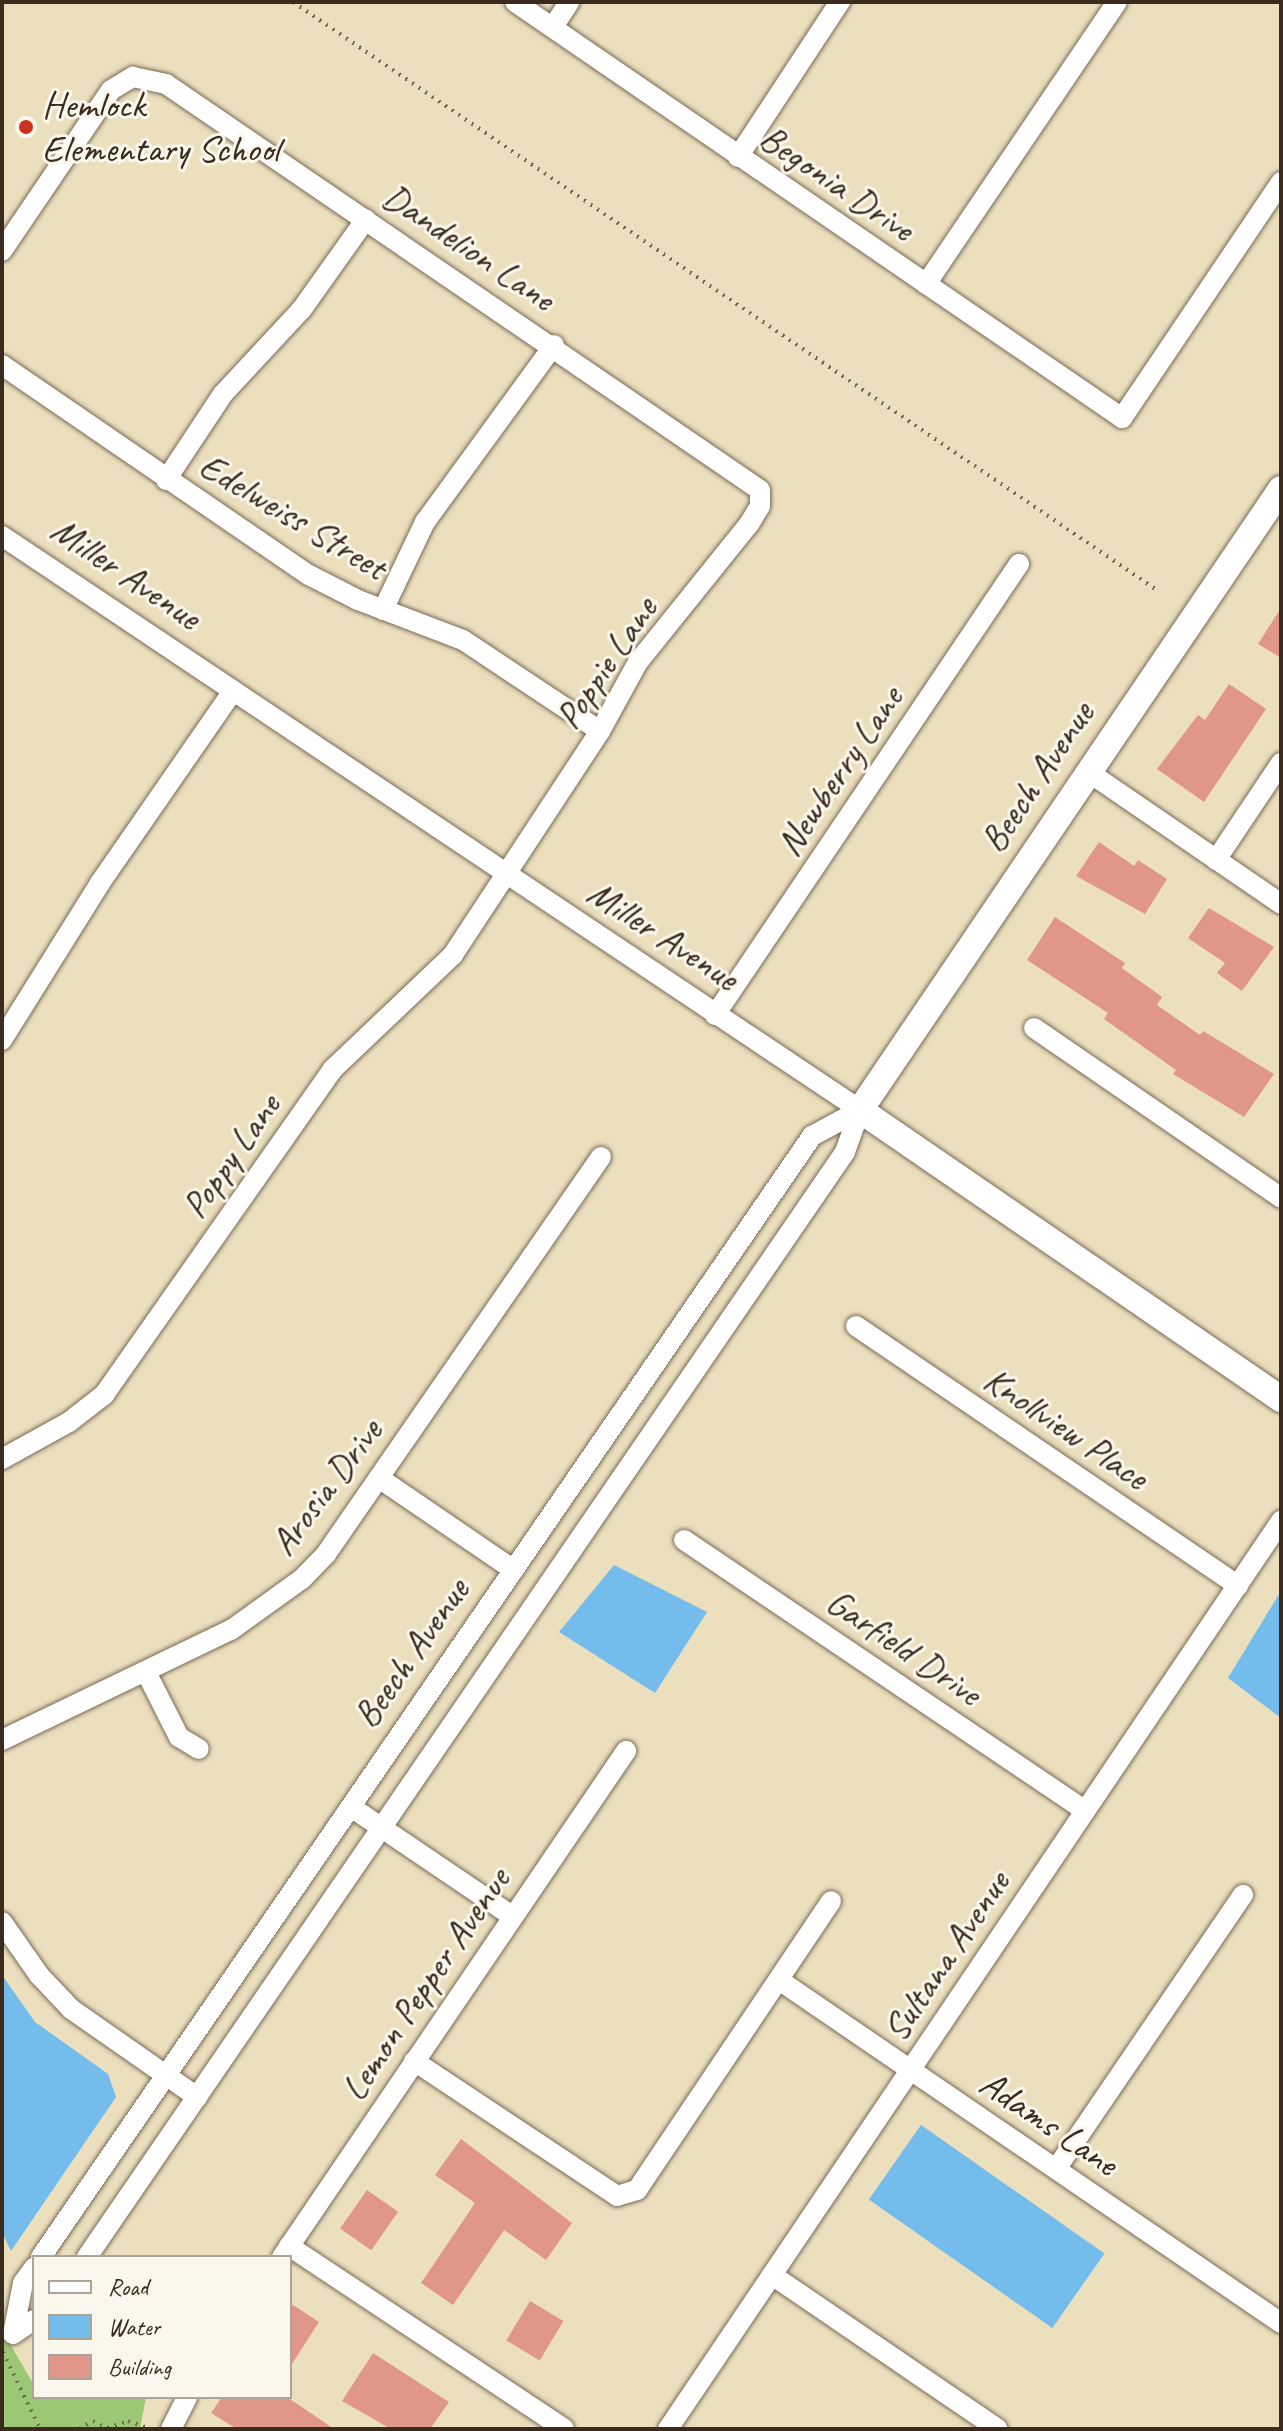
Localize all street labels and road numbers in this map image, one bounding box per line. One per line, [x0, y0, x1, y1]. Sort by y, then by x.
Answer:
street label: Begonia Drive [751, 115, 923, 251]
street label: Dandelion Lane [374, 173, 564, 321]
street label: Edelweiss Street [191, 442, 395, 590]
street label: Miller Avenue [43, 506, 209, 640]
street label: Poppie Lane [545, 588, 667, 738]
street label: Newberry Lane [765, 677, 913, 865]
street label: Beech Avenue [970, 693, 1104, 861]
street label: Miller Avenue [579, 870, 747, 1000]
street label: Poppy Lane [171, 1084, 291, 1228]
street label: Knollview Place [975, 1356, 1157, 1500]
street label: Arosia Drive [260, 1410, 392, 1564]
street label: Beech Avenue [343, 1570, 479, 1736]
street label: Garfield Drive [818, 1579, 990, 1715]
street label: Lemon Pepper Avenue [331, 1859, 519, 2109]
street label: Sultana Avenue [872, 1862, 1020, 2050]
street label: Adams Lane [971, 2060, 1127, 2186]

